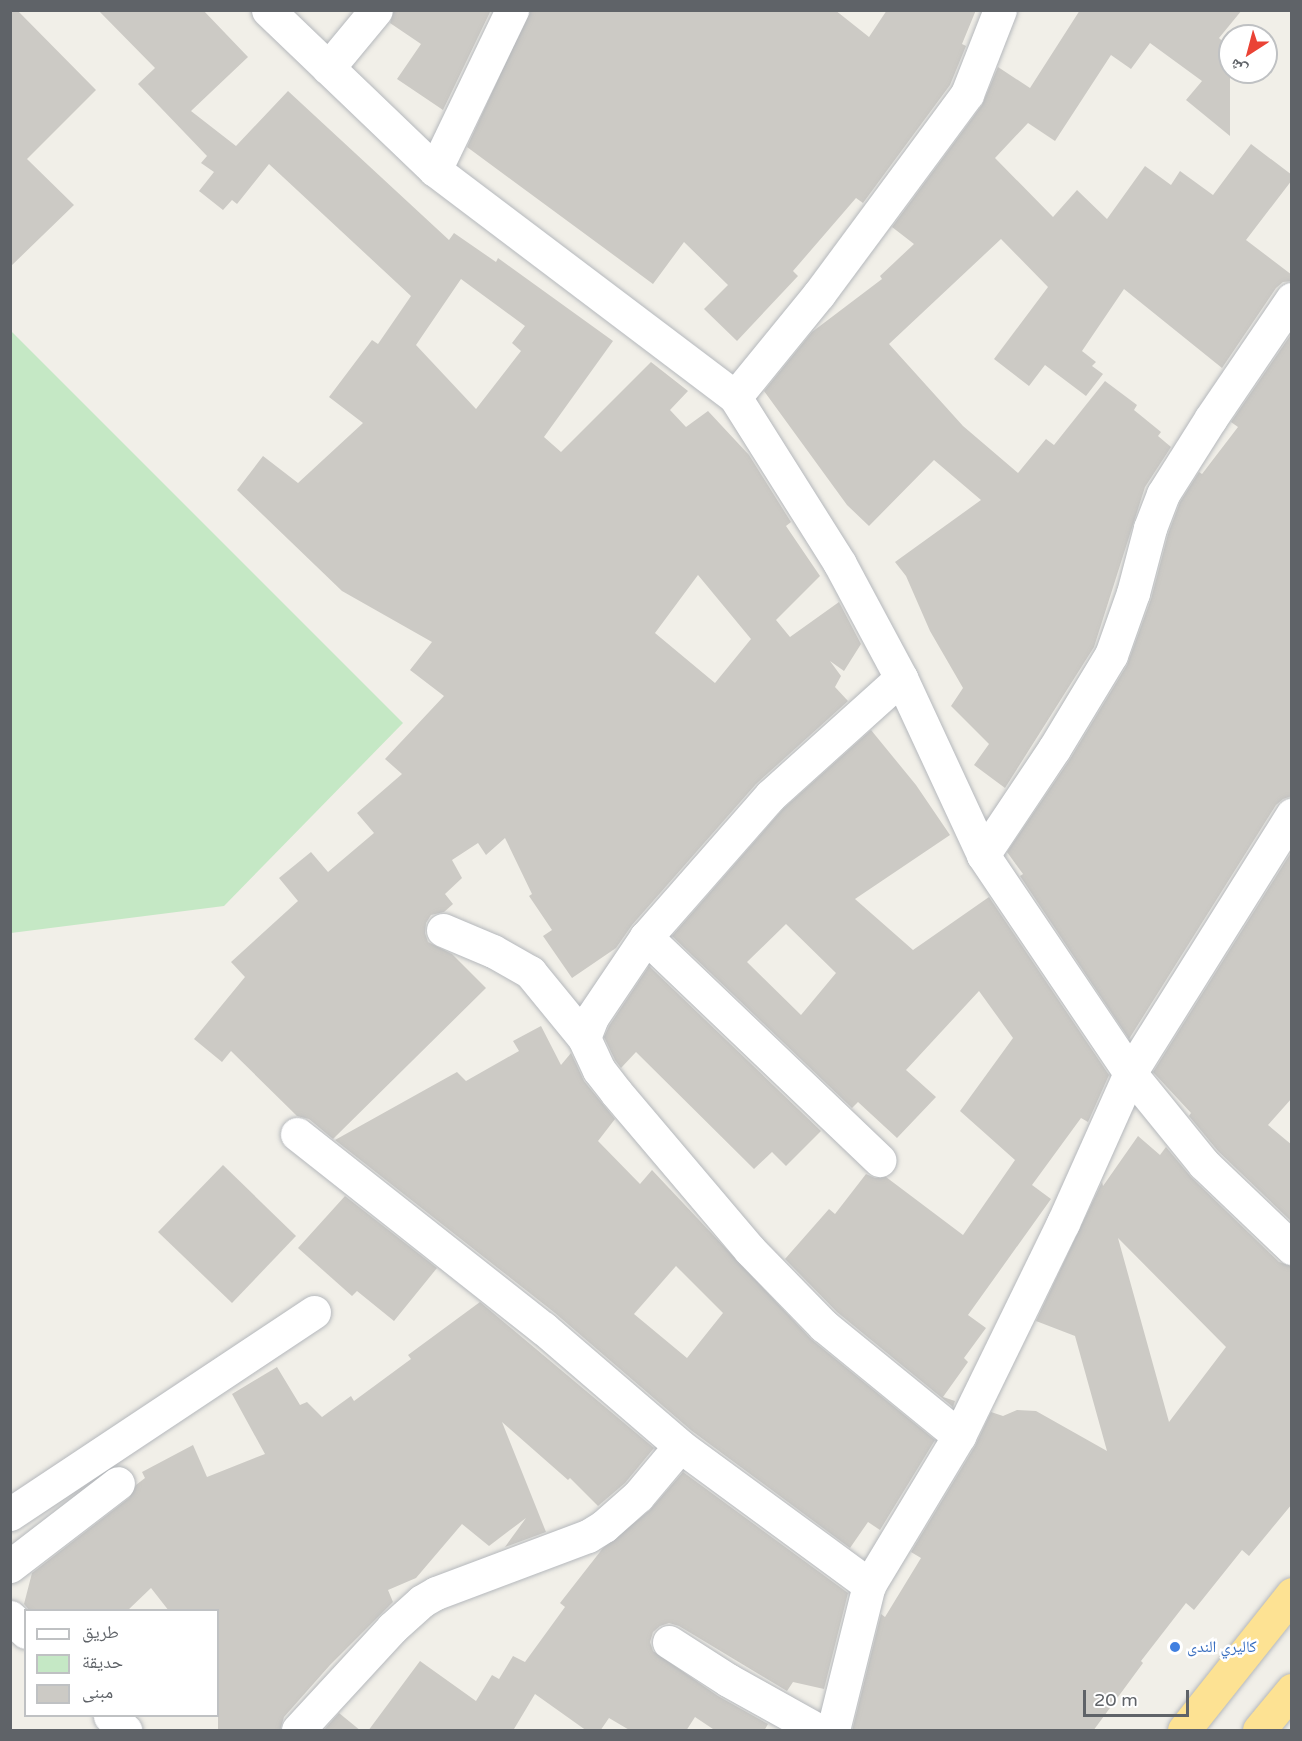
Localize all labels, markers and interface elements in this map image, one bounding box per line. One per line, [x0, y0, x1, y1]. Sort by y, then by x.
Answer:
north arrow [1218, 24, 1278, 84]
text: ش [1226, 54, 1251, 80]
legend [24, 1609, 219, 1717]
text: طريق [82, 1621, 119, 1643]
place label: كاليري الندى [1187, 1637, 1257, 1657]
marker: كاليري الندى [1168, 1640, 1182, 1654]
text: حديقة [82, 1651, 123, 1673]
scale bar [1086, 1678, 1192, 1716]
text: مبنى [82, 1681, 113, 1703]
text: 20 m [1094, 1689, 1138, 1711]

